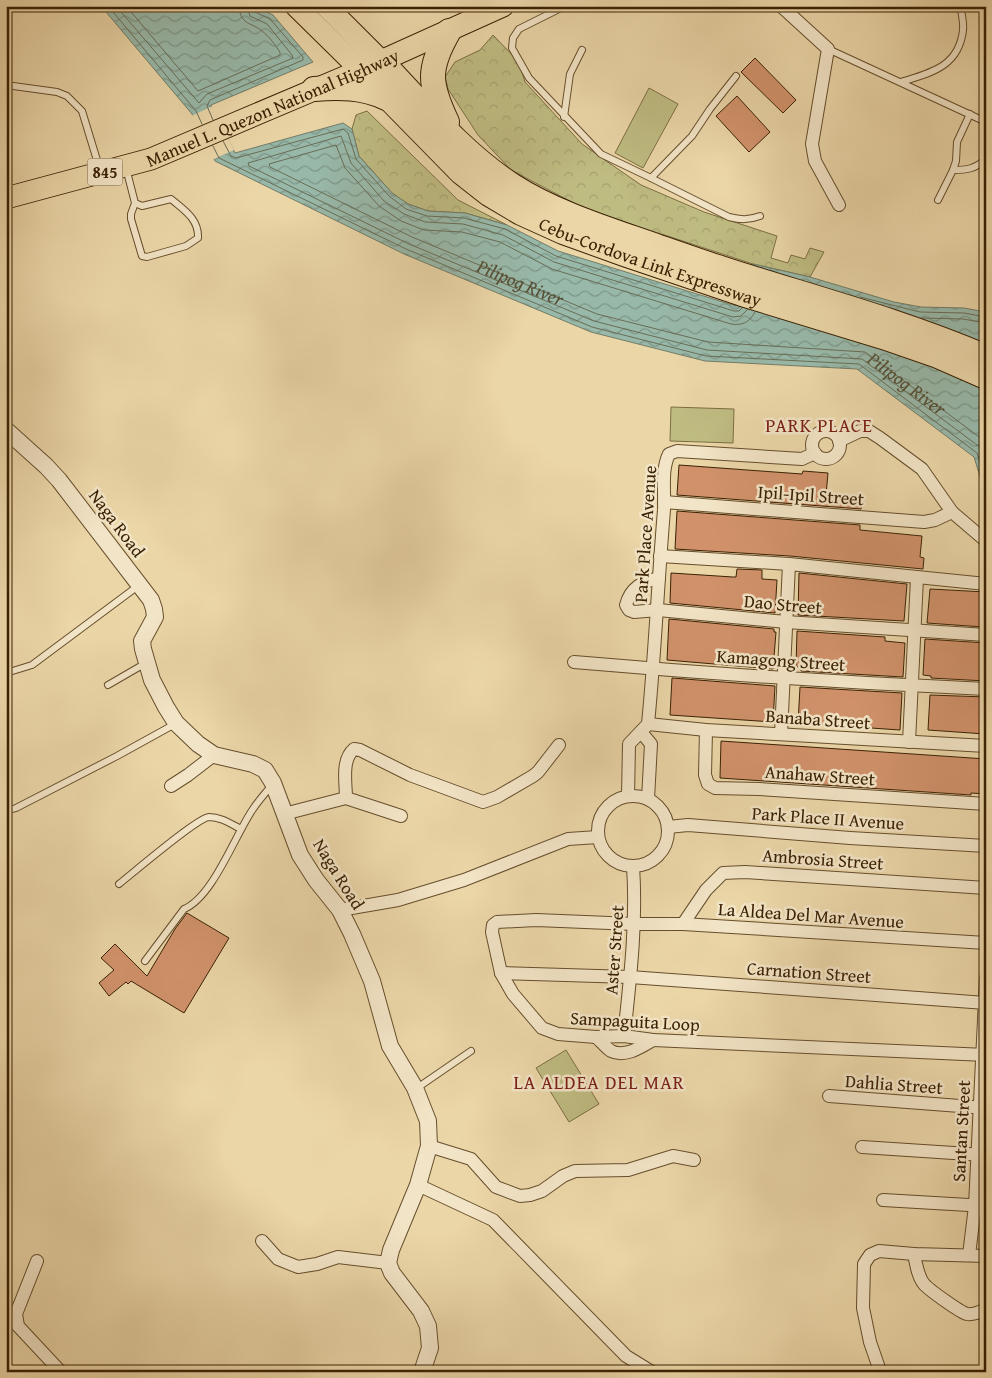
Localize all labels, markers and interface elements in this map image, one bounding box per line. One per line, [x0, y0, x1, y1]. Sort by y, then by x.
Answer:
street label: Manuel L. Quezon National Highway [142, 41, 403, 173]
road number: 845 [88, 158, 122, 186]
street label: Cebu-Cordova Link Expressway [535, 209, 765, 313]
water label: Pilipog River [472, 251, 569, 313]
water label: Pilipog River [861, 344, 953, 422]
district label: PARK PLACE [765, 411, 873, 439]
street label: Park Place Avenue [627, 464, 663, 604]
street label: Ipil-Ipil Street [757, 478, 866, 512]
street label: Naga Road [82, 483, 152, 563]
street label: Dao Street [743, 587, 824, 621]
street label: Kamagong Street [716, 642, 847, 678]
street label: Banaba Street [765, 702, 872, 736]
street label: Anahaw Street [764, 758, 877, 792]
street label: Park Place II Avenue [751, 799, 905, 837]
street label: Naga Road [307, 833, 372, 915]
street label: Ambrosia Street [761, 841, 885, 877]
street label: La Aldea Del Mar Avenue [717, 895, 905, 935]
street label: Aster Street [597, 904, 631, 996]
street label: Carnation Street [746, 954, 873, 990]
street label: Sampaguita Loop [570, 1004, 701, 1038]
street label: Dahlia Street [844, 1067, 944, 1101]
district label: LA ALDEA DEL MAR [513, 1068, 685, 1096]
street label: Santan Street [945, 1079, 977, 1183]

